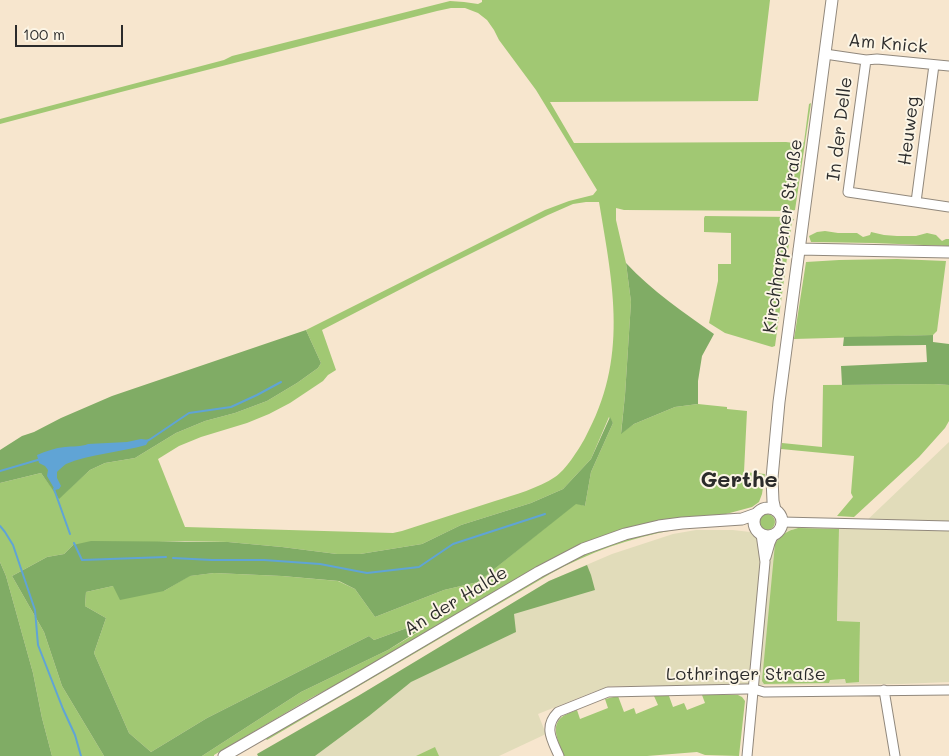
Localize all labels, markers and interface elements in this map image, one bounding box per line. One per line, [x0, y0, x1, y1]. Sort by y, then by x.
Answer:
scale bar [18, 15, 125, 47]
text: 100 m [23, 24, 65, 44]
street label: Am Knick [848, 30, 928, 58]
street label: In der Delle [823, 76, 857, 182]
street label: Heuweg [894, 95, 924, 167]
street label: Kirchharpener Straße [759, 138, 807, 334]
district label: Gerthe [700, 467, 778, 493]
street label: An der Halde [400, 562, 512, 640]
street label: Lothringer Straße [666, 663, 826, 685]

